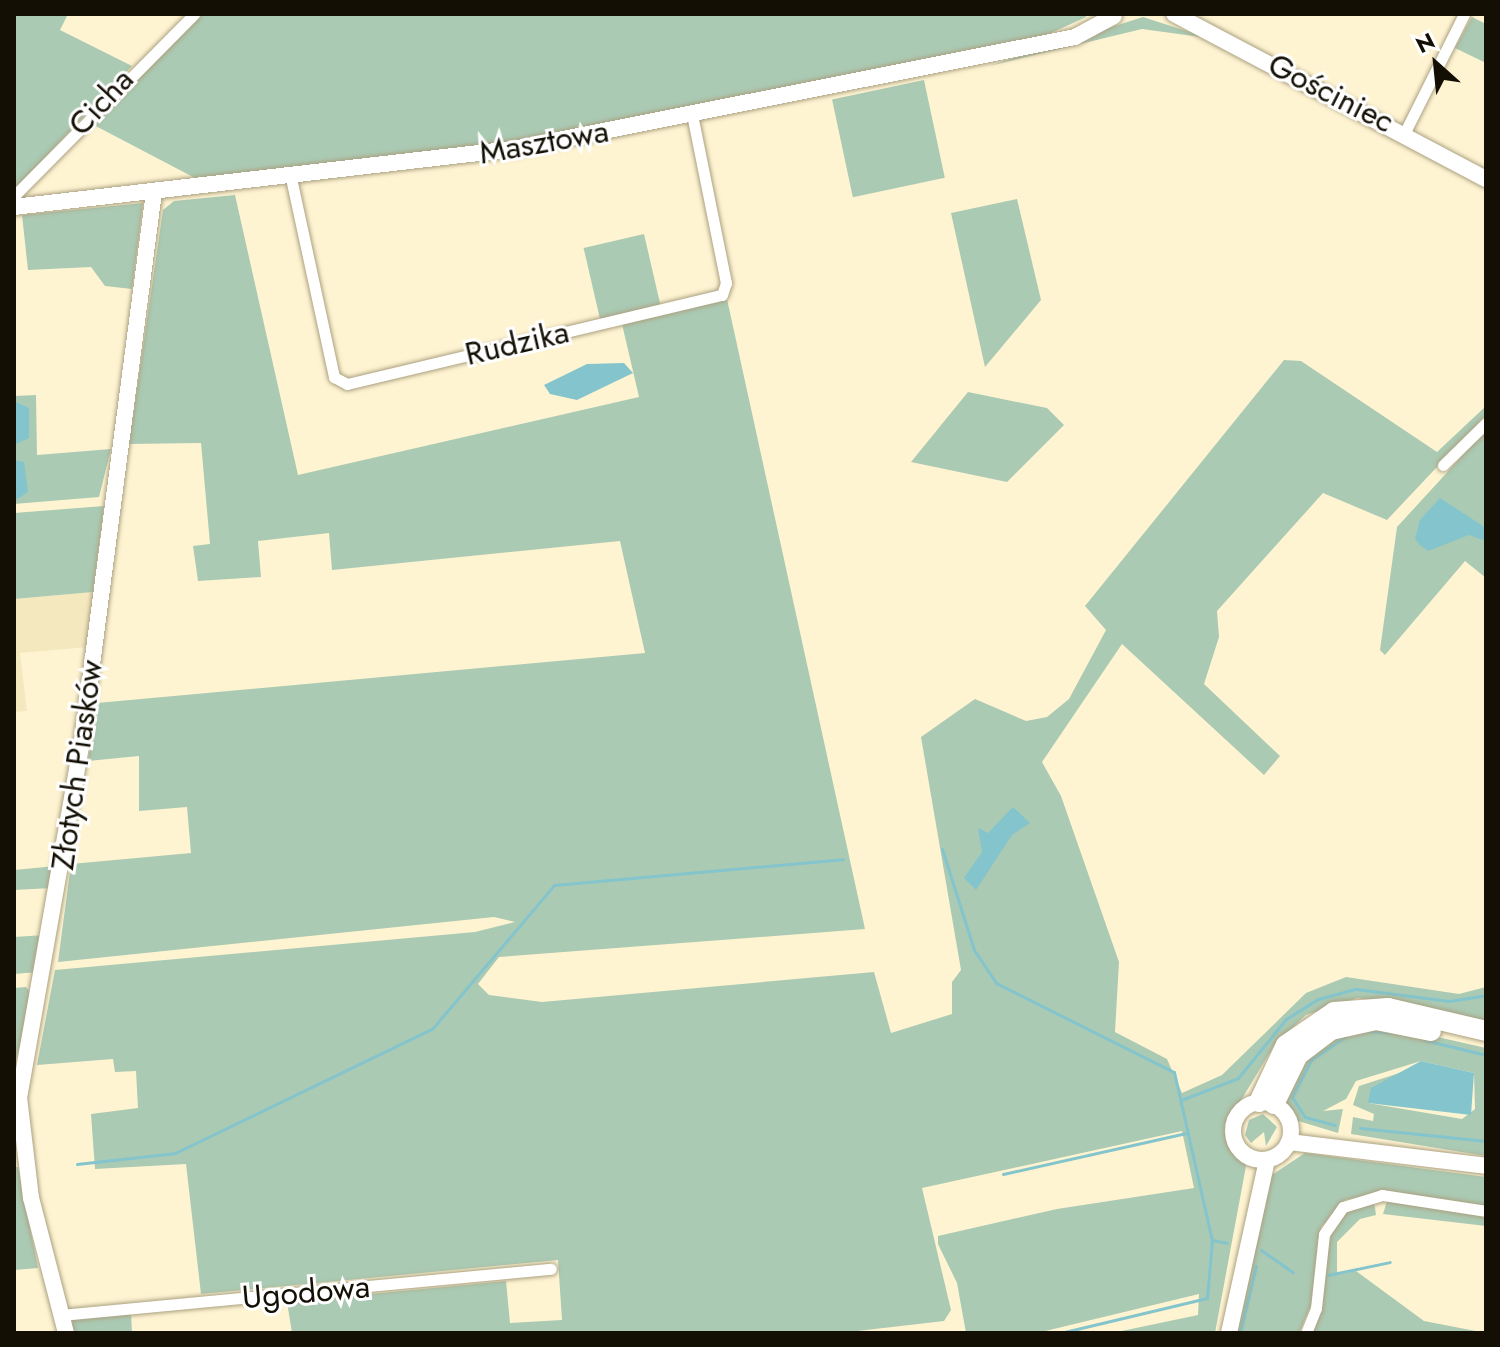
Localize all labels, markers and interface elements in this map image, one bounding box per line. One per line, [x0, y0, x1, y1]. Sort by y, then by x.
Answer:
north arrow [1396, 24, 1476, 104]
text: N [1410, 24, 1440, 61]
street label: Gościniec [1262, 45, 1400, 141]
street label: Cicha [60, 60, 142, 144]
street label: Masztowa [476, 112, 612, 172]
street label: Rudzika [461, 312, 573, 374]
street label: Złotych Piasków [43, 657, 111, 873]
street label: Ugodowa [241, 1267, 371, 1317]

